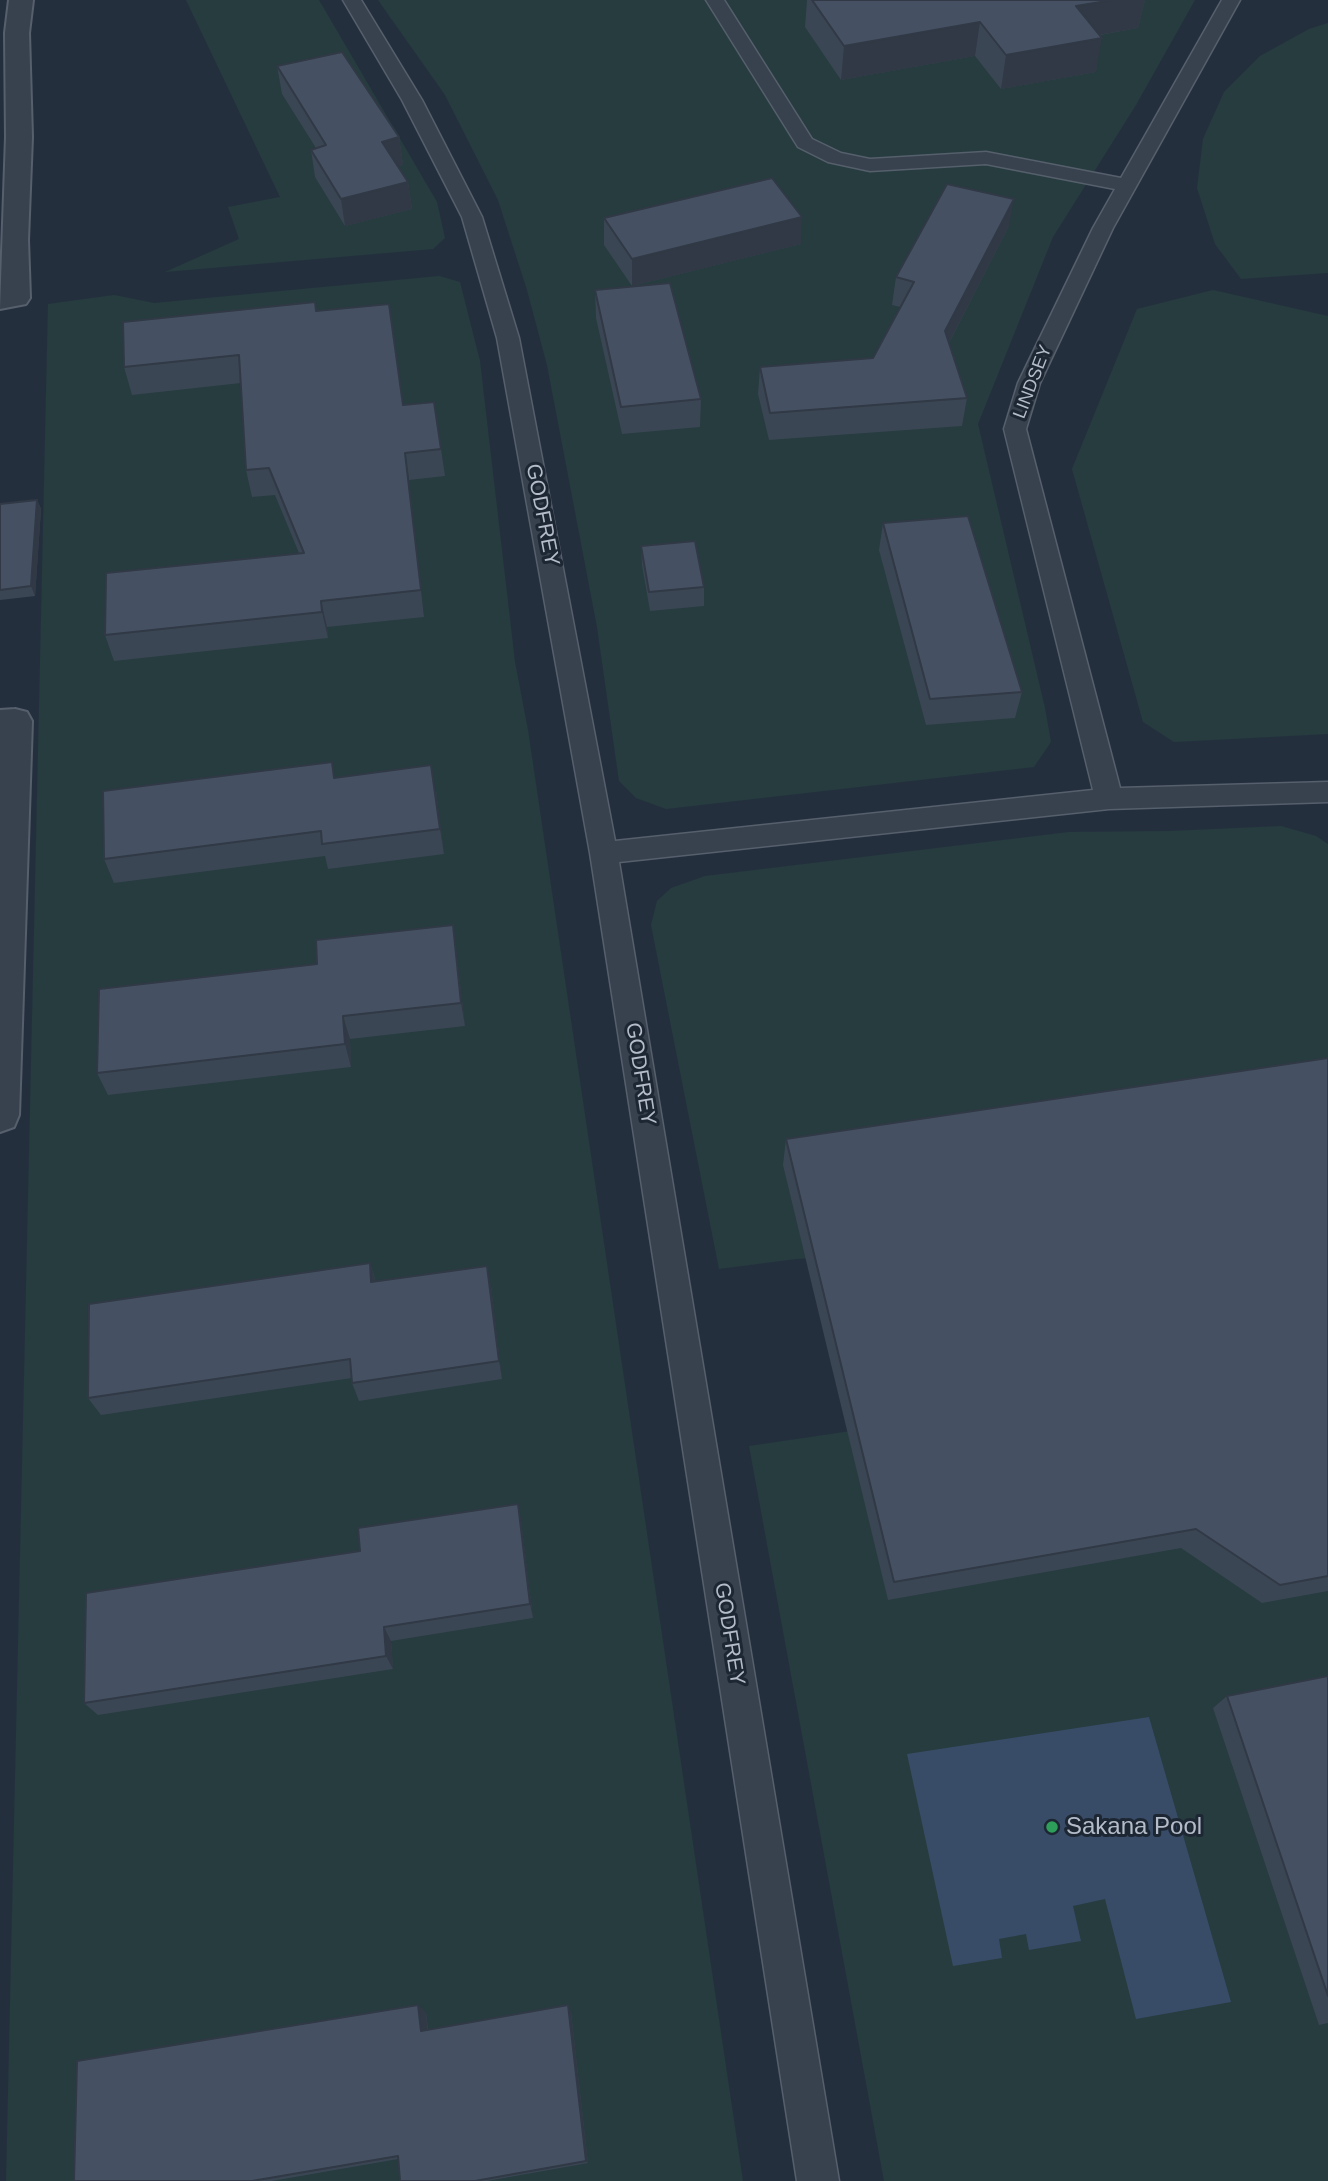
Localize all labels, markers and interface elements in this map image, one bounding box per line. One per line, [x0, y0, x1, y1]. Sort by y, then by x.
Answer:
street label: LINDSEY [1009, 342, 1057, 422]
street label: GODFREY [520, 462, 564, 568]
street label: GODFREY [619, 1021, 661, 1127]
street label: GODFREY [708, 1581, 750, 1687]
place label: Sakana Pool [1066, 1813, 1202, 1841]
marker: Sakana Pool [1044, 1819, 1060, 1835]

